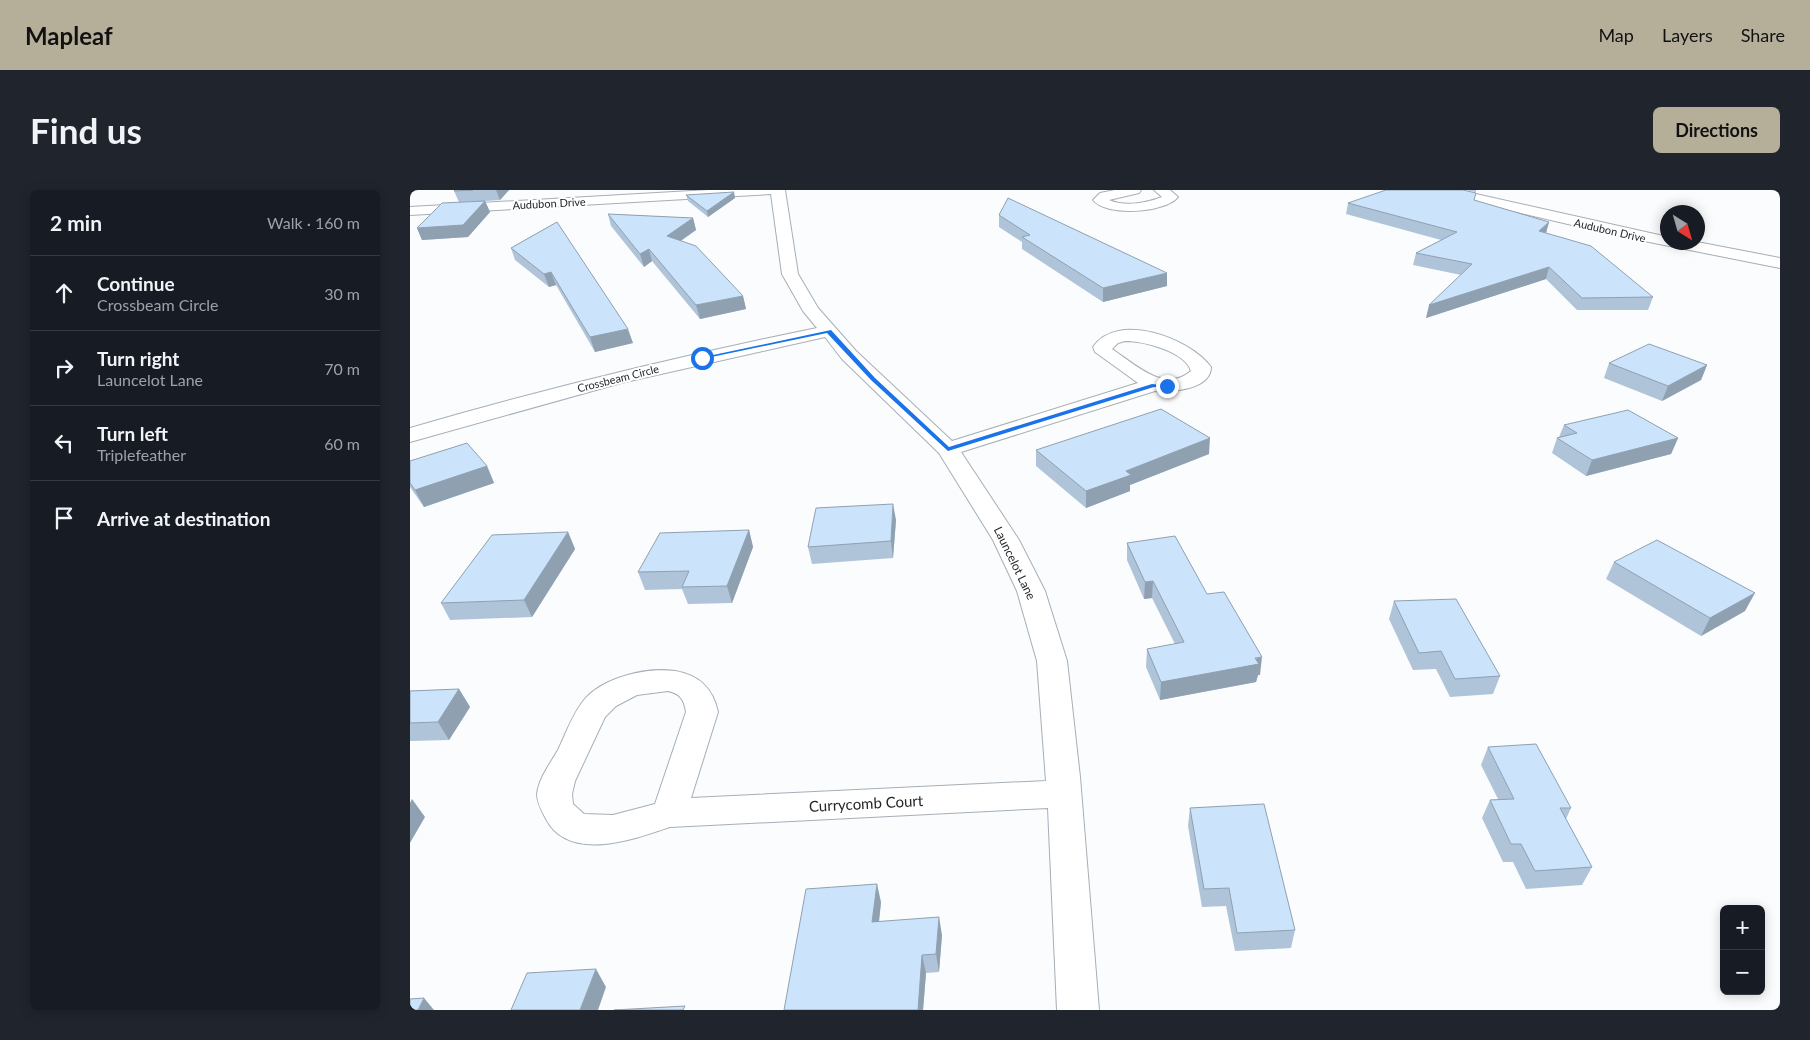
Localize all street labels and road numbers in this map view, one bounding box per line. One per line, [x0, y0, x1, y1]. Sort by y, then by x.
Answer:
street label: Audubon Drive [512, 195, 586, 211]
street label: Audubon Drive [1573, 215, 1647, 245]
street label: Crossbeam Circle [576, 362, 660, 394]
street label: Launcelot Lane [991, 524, 1039, 602]
street label: Currycomb Court [808, 791, 924, 815]

